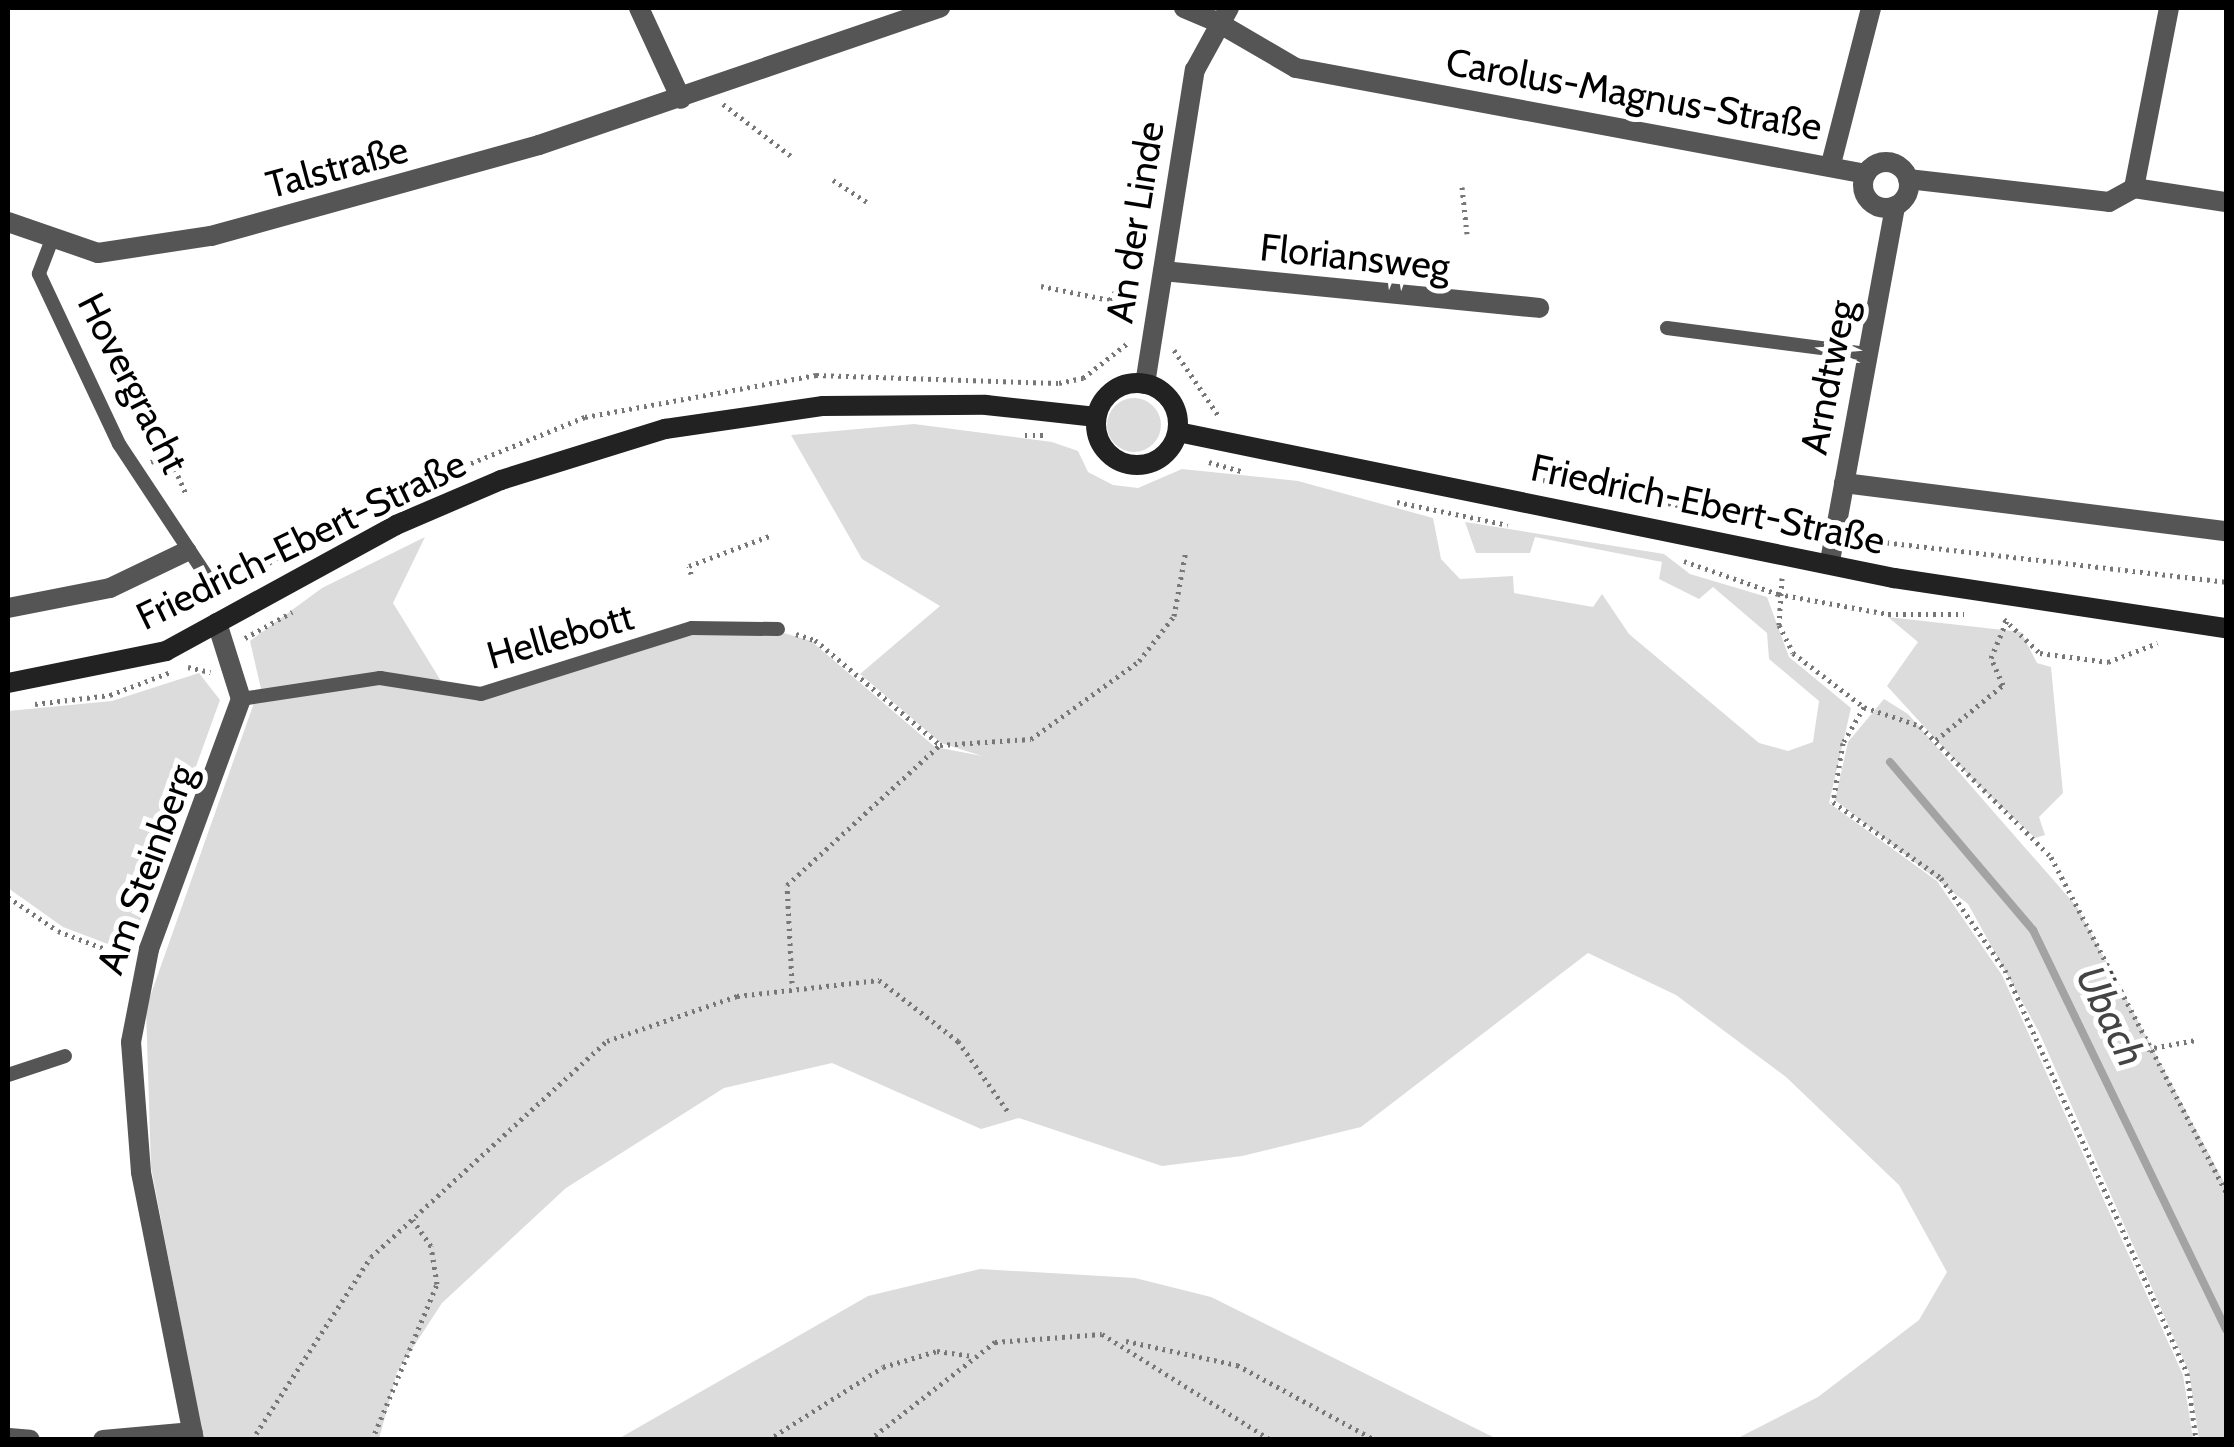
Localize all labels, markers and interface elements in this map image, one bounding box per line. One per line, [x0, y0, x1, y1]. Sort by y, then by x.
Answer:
street label: Carolus-Magnus-Straße [1443, 38, 1825, 150]
street label: An der Linde [1097, 118, 1173, 326]
street label: Talstraße [261, 126, 413, 208]
street label: Floriansweg [1258, 224, 1452, 290]
street label: Hovergracht [68, 285, 198, 481]
street label: Arndtweg [1791, 296, 1865, 458]
street label: Friedrich-Ebert-Straße [129, 441, 473, 639]
street label: Friedrich-Ebert-Straße [1527, 444, 1889, 564]
street label: Hellebott [481, 593, 639, 679]
street label: Am Steinberg [87, 758, 205, 980]
water label: Übach [2066, 958, 2156, 1074]

